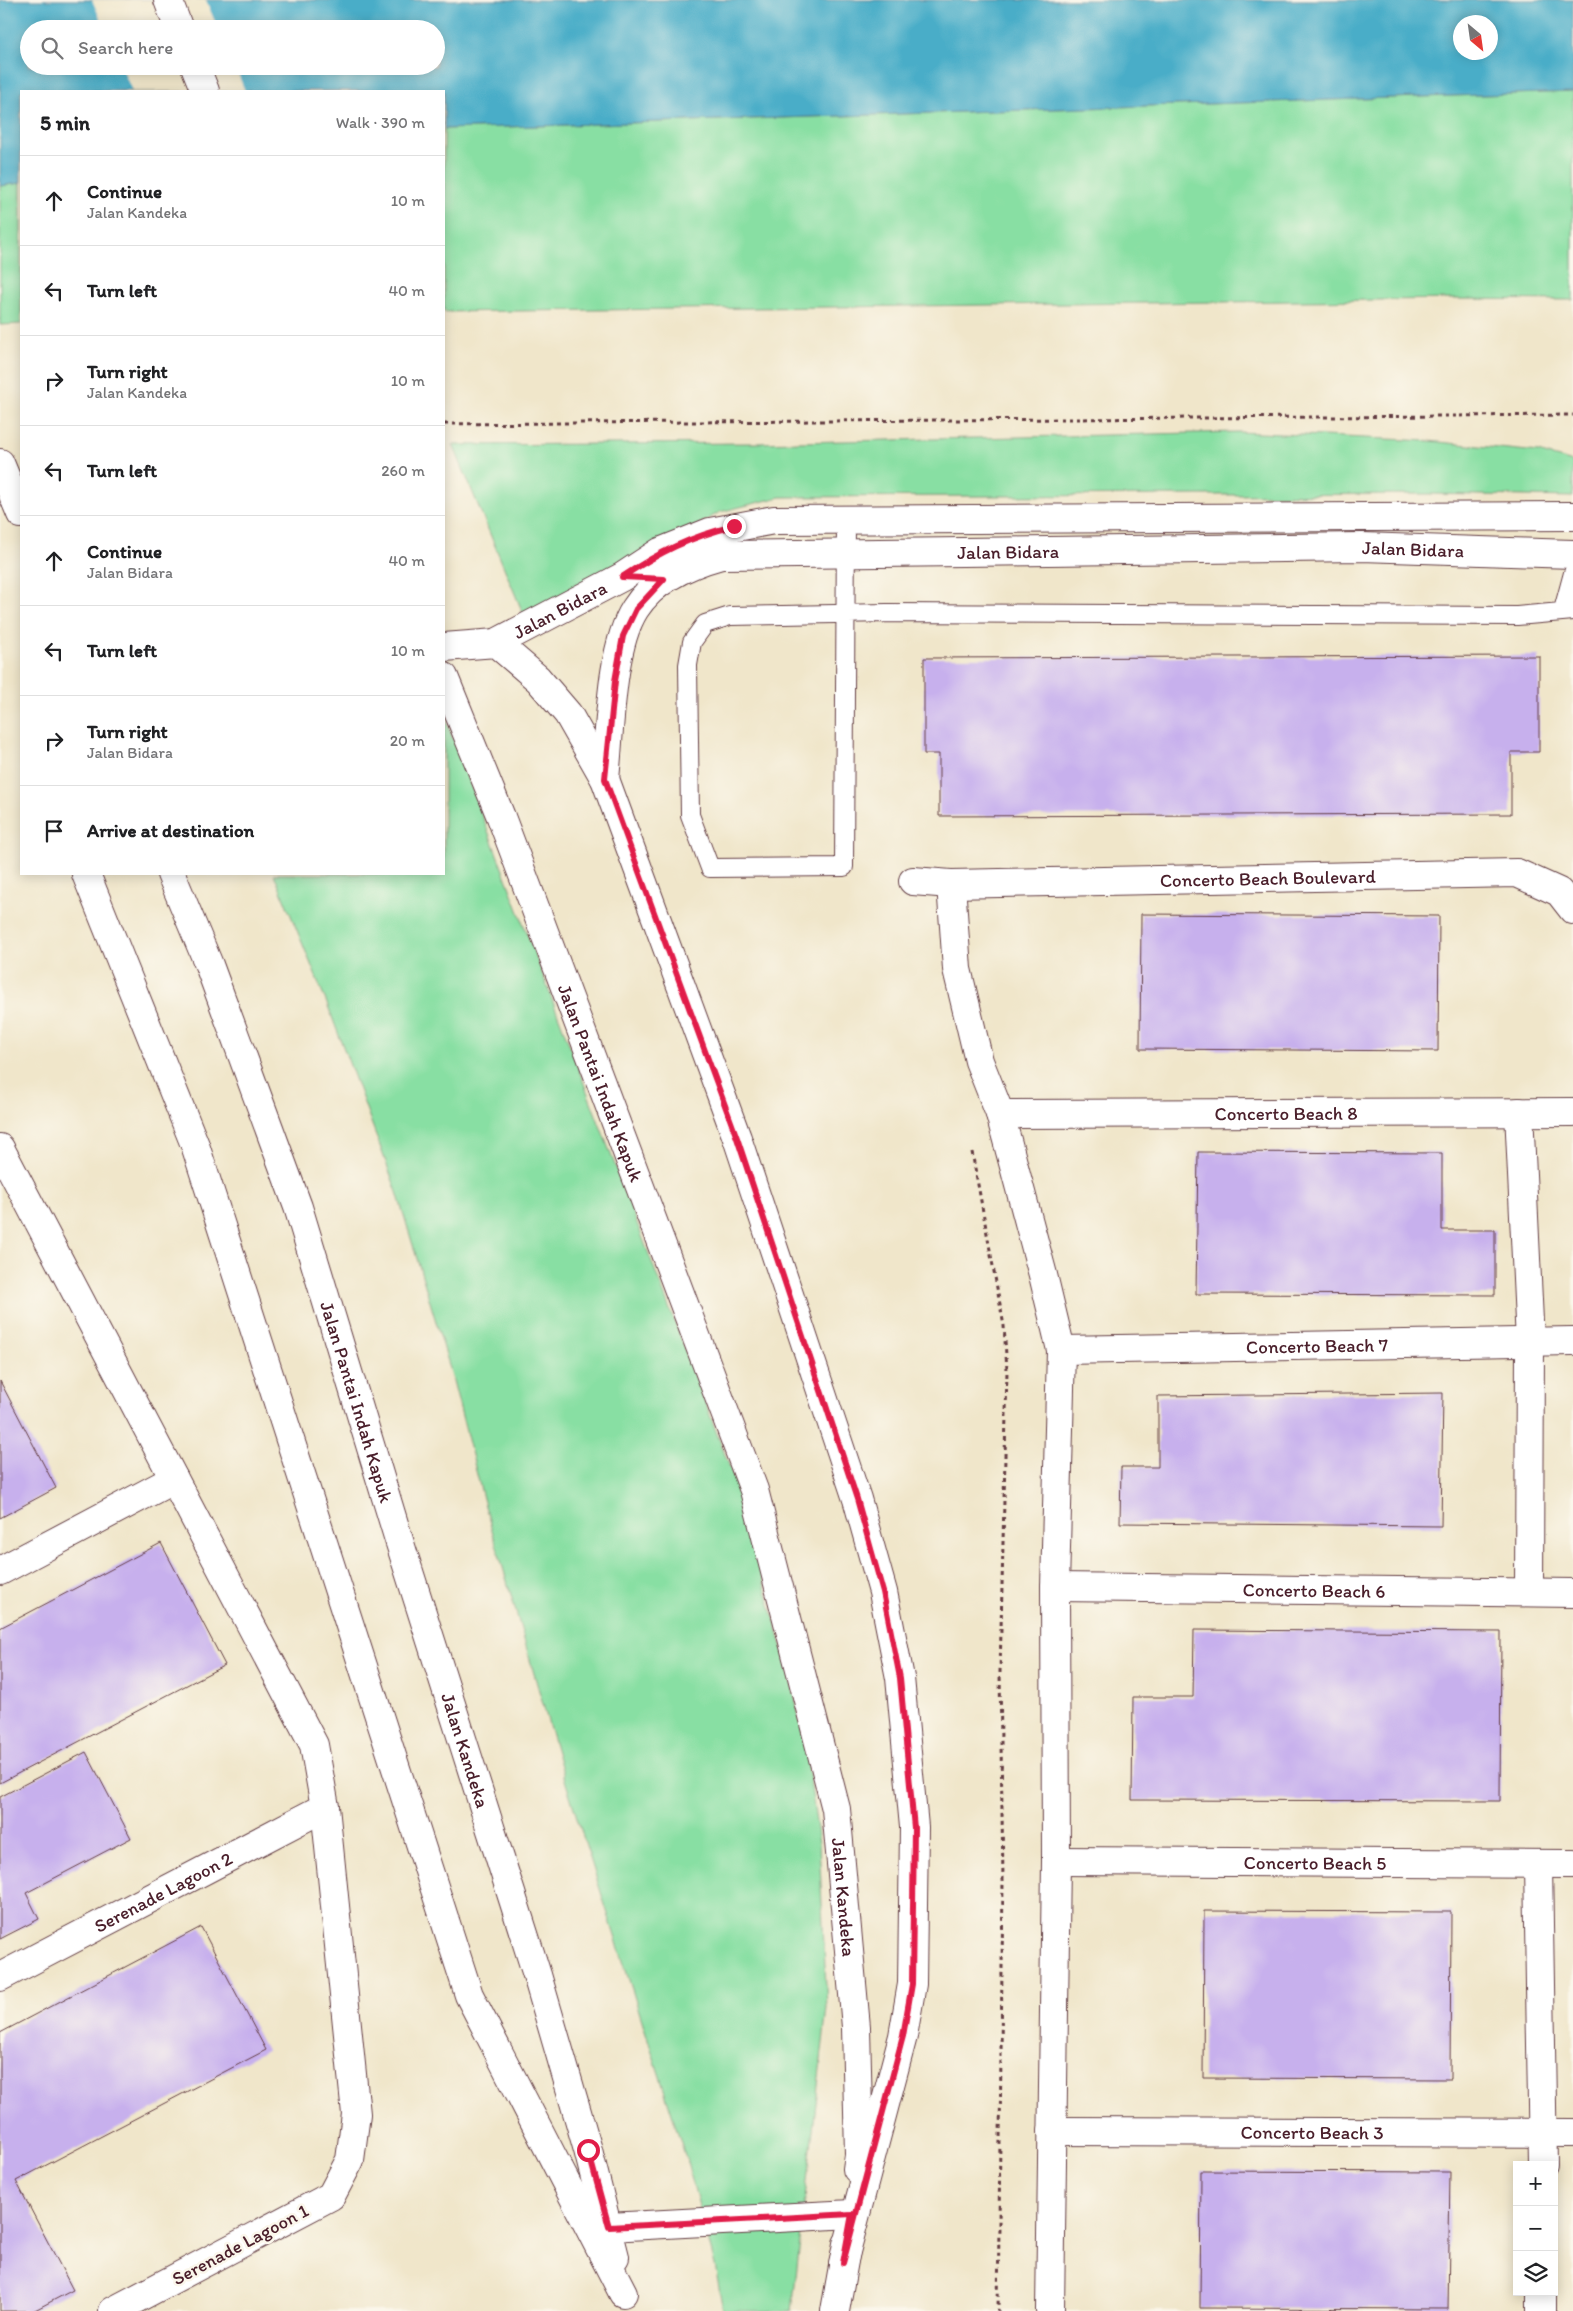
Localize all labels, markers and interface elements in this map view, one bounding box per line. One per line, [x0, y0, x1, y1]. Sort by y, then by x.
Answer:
north arrow [1453, 15, 1498, 60]
search box [20, 20, 445, 75]
icon: search [38, 34, 66, 62]
text: Search here [78, 36, 173, 59]
text: 5 min [40, 110, 90, 135]
text: Walk · 390 m [336, 113, 425, 132]
text: Continue [87, 180, 162, 203]
icon: ahead [40, 187, 68, 215]
text: 10 m [391, 191, 425, 210]
text: Jalan Kandeka [87, 203, 187, 222]
icon: left [40, 277, 68, 305]
text: Turn left [87, 279, 157, 302]
text: 40 m [388, 281, 425, 300]
text: Turn right [87, 360, 168, 383]
icon: right [40, 367, 68, 395]
text: 10 m [391, 371, 425, 390]
text: Jalan Kandeka [87, 383, 187, 402]
icon: left [40, 457, 68, 485]
text: Turn left [87, 459, 157, 482]
text: 260 m [381, 461, 425, 480]
route end [723, 515, 746, 538]
street label: Jalan Bidara [1362, 536, 1464, 562]
text: Continue [87, 540, 162, 563]
street label: Jalan Bidara [957, 540, 1059, 564]
icon: ahead [40, 547, 68, 575]
text: 40 m [388, 551, 425, 570]
text: Jalan Bidara [87, 563, 173, 582]
street label: Jalan Bidara [510, 576, 611, 644]
icon: left [40, 637, 68, 665]
text: Turn left [87, 639, 157, 662]
text: 10 m [391, 641, 425, 660]
text: Turn right [87, 720, 168, 743]
icon: right [40, 727, 68, 755]
text: 20 m [390, 731, 425, 750]
text: Jalan Bidara [87, 743, 173, 762]
icon: arrive [40, 817, 68, 845]
text: Arrive at destination [87, 819, 254, 842]
street label: Concerto Beach Boulevard [1160, 865, 1377, 892]
street label: Jalan Pantai Indah Kapuk [553, 981, 648, 1185]
street label: Concerto Beach 8 [1214, 1102, 1358, 1125]
street label: Jalan Pantai Indah Kapuk [315, 1298, 398, 1506]
street label: Concerto Beach 7 [1246, 1333, 1388, 1359]
street label: Concerto Beach 6 [1242, 1578, 1386, 1603]
street label: Jalan Kandeka [436, 1690, 494, 1811]
street label: Jalan Kandeka [827, 1837, 860, 1957]
street label: Serenade Lagoon 2 [90, 1847, 236, 1938]
street label: Concerto Beach 5 [1244, 1851, 1386, 1875]
street label: Concerto Beach 3 [1240, 2121, 1384, 2144]
route start [577, 2139, 600, 2162]
map controls [1513, 2161, 1558, 2296]
button: + [1513, 2161, 1558, 2206]
street label: Serenade Lagoon 1 [168, 2199, 313, 2290]
button: − [1513, 2206, 1558, 2251]
button: layers [1513, 2251, 1558, 2296]

